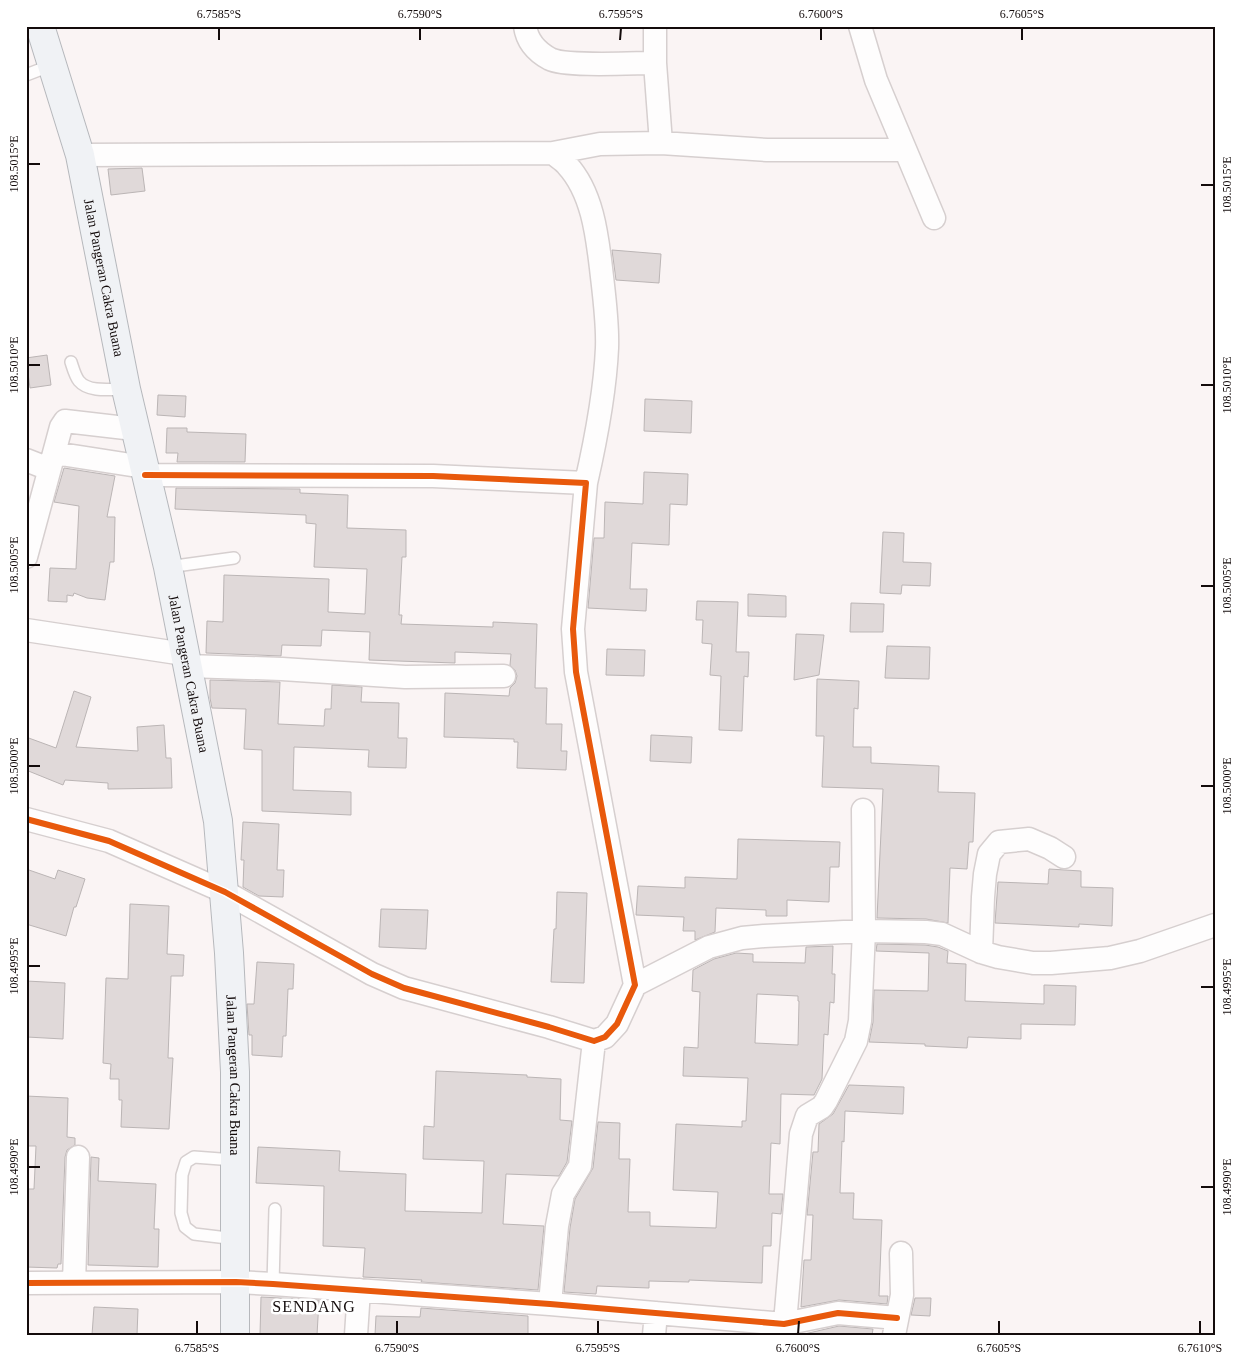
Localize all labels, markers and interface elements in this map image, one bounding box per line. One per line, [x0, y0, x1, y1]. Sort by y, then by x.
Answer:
text: 6.7585°S [197, 7, 241, 21]
text: 6.7590°S [398, 7, 442, 21]
text: 6.7595°S [599, 7, 643, 21]
text: 6.7600°S [799, 7, 843, 21]
text: 6.7605°S [1000, 7, 1044, 21]
text: 108.5015°E [7, 135, 21, 193]
text: 108.5015°E [1220, 156, 1234, 214]
street label: Jalan Pangeran Cakra Buana [81, 197, 127, 359]
text: 108.5010°E [7, 336, 21, 394]
text: 108.5010°E [1220, 356, 1234, 414]
text: 108.5005°E [7, 536, 21, 594]
text: 108.5005°E [1220, 557, 1234, 615]
street label: Jalan Pangeran Cakra Buana [166, 593, 212, 755]
text: 108.5000°E [7, 737, 21, 795]
text: 108.5000°E [1220, 757, 1234, 815]
text: 108.4995°E [7, 937, 21, 995]
text: 108.4995°E [1220, 958, 1234, 1016]
street label: Jalan Pangeran Cakra Buana [223, 995, 242, 1156]
text: 108.4990°E [7, 1138, 21, 1196]
text: 108.4990°E [1220, 1158, 1234, 1216]
district label: SENDANG [272, 1298, 356, 1315]
text: 6.7585°S [175, 1341, 219, 1355]
text: 6.7590°S [375, 1341, 419, 1355]
text: 6.7595°S [576, 1341, 620, 1355]
text: 6.7600°S [776, 1341, 820, 1355]
text: 6.7605°S [977, 1341, 1021, 1355]
text: 6.7610°S [1178, 1341, 1222, 1355]

